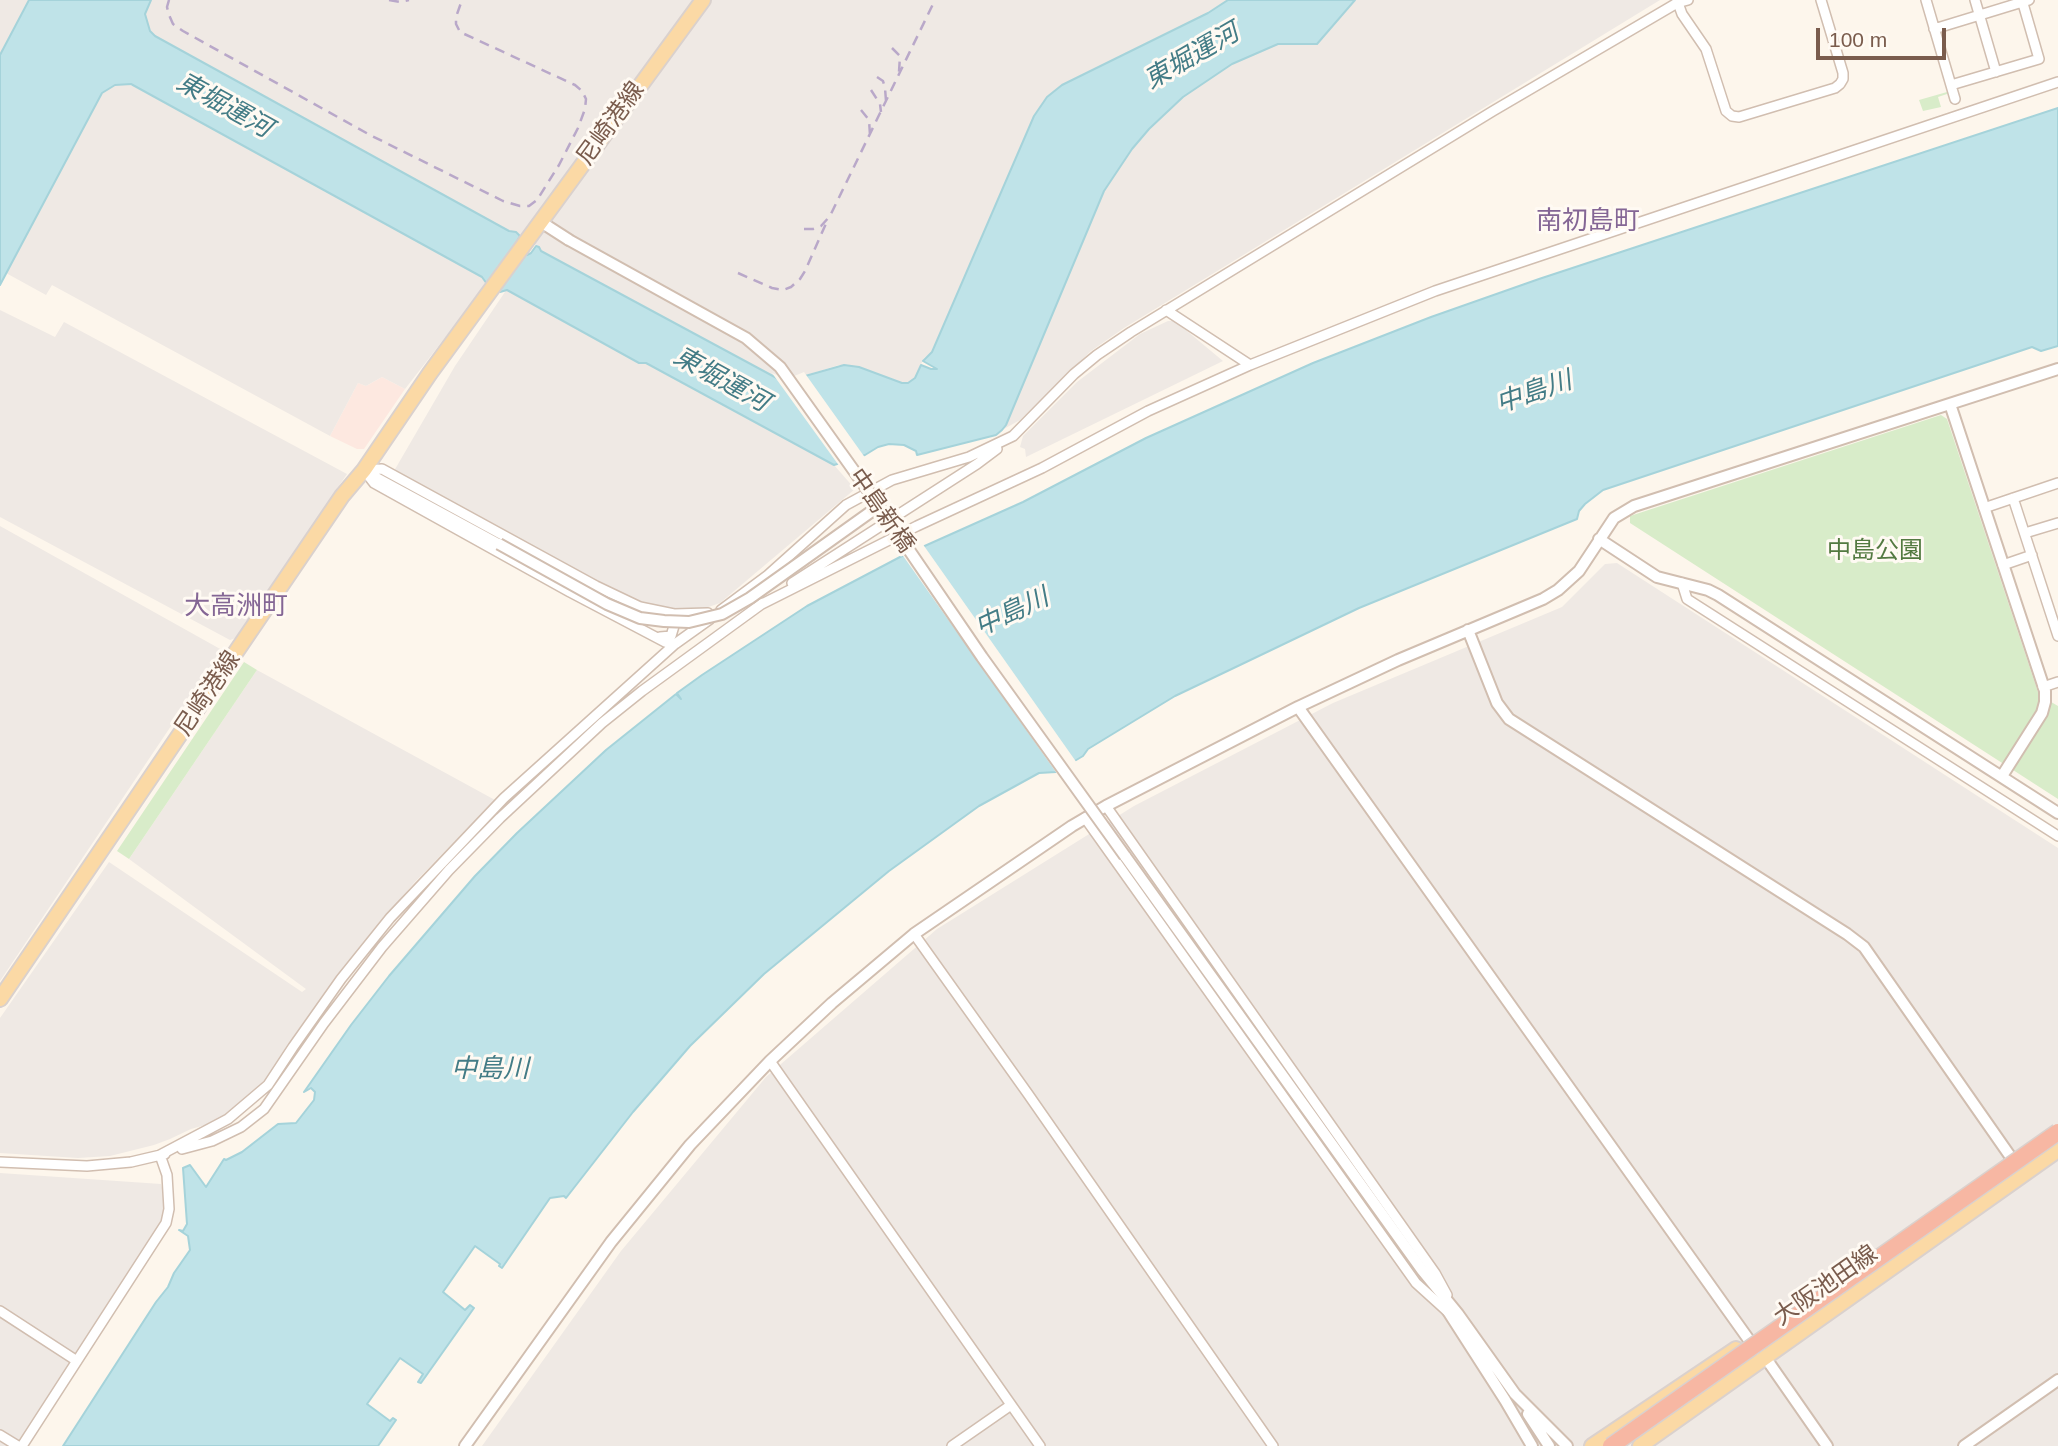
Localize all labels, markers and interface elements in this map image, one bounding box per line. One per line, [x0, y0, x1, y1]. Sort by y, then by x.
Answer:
scale bar [1820, 14, 1950, 58]
water label: 東堀運河 [1139, 17, 1245, 97]
text: 100 m [1829, 28, 1887, 51]
water label: 東堀運河 [171, 67, 277, 145]
street label: 尼崎港線 [571, 77, 651, 171]
district label: 南初島町 [1536, 206, 1640, 238]
water label: 東堀運河 [668, 341, 774, 419]
water label: 中島川 [1492, 366, 1576, 420]
street label: 中島新橋 [842, 463, 920, 559]
park label: 中島公園 [1827, 537, 1923, 565]
water label: 中島川 [970, 582, 1054, 644]
district label: 大高洲町 [184, 591, 288, 623]
street label: 尼崎港線 [169, 646, 247, 742]
water label: 中島川 [451, 1054, 529, 1086]
street label: 大阪池田線 [1769, 1240, 1883, 1332]

